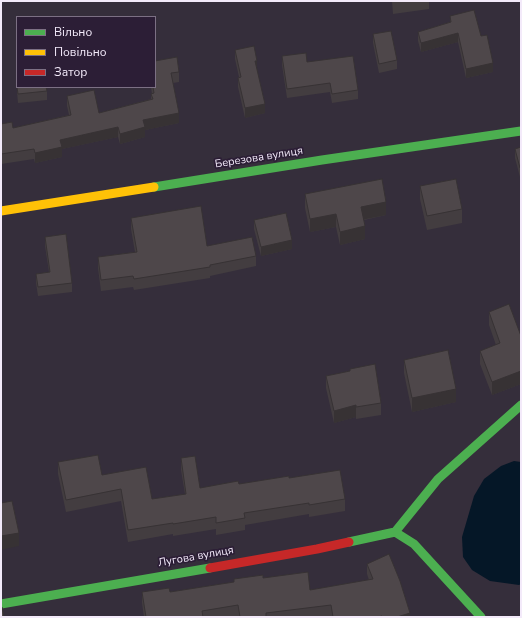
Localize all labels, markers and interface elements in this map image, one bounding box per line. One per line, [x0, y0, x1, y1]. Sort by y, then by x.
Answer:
legend [16, 16, 156, 88]
text: Вільно [54, 24, 92, 40]
text: Повільно [54, 44, 107, 60]
text: Затор [54, 64, 87, 80]
street label: Березова вулиця [214, 145, 304, 171]
street label: Лугова вулиця [157, 544, 235, 570]

